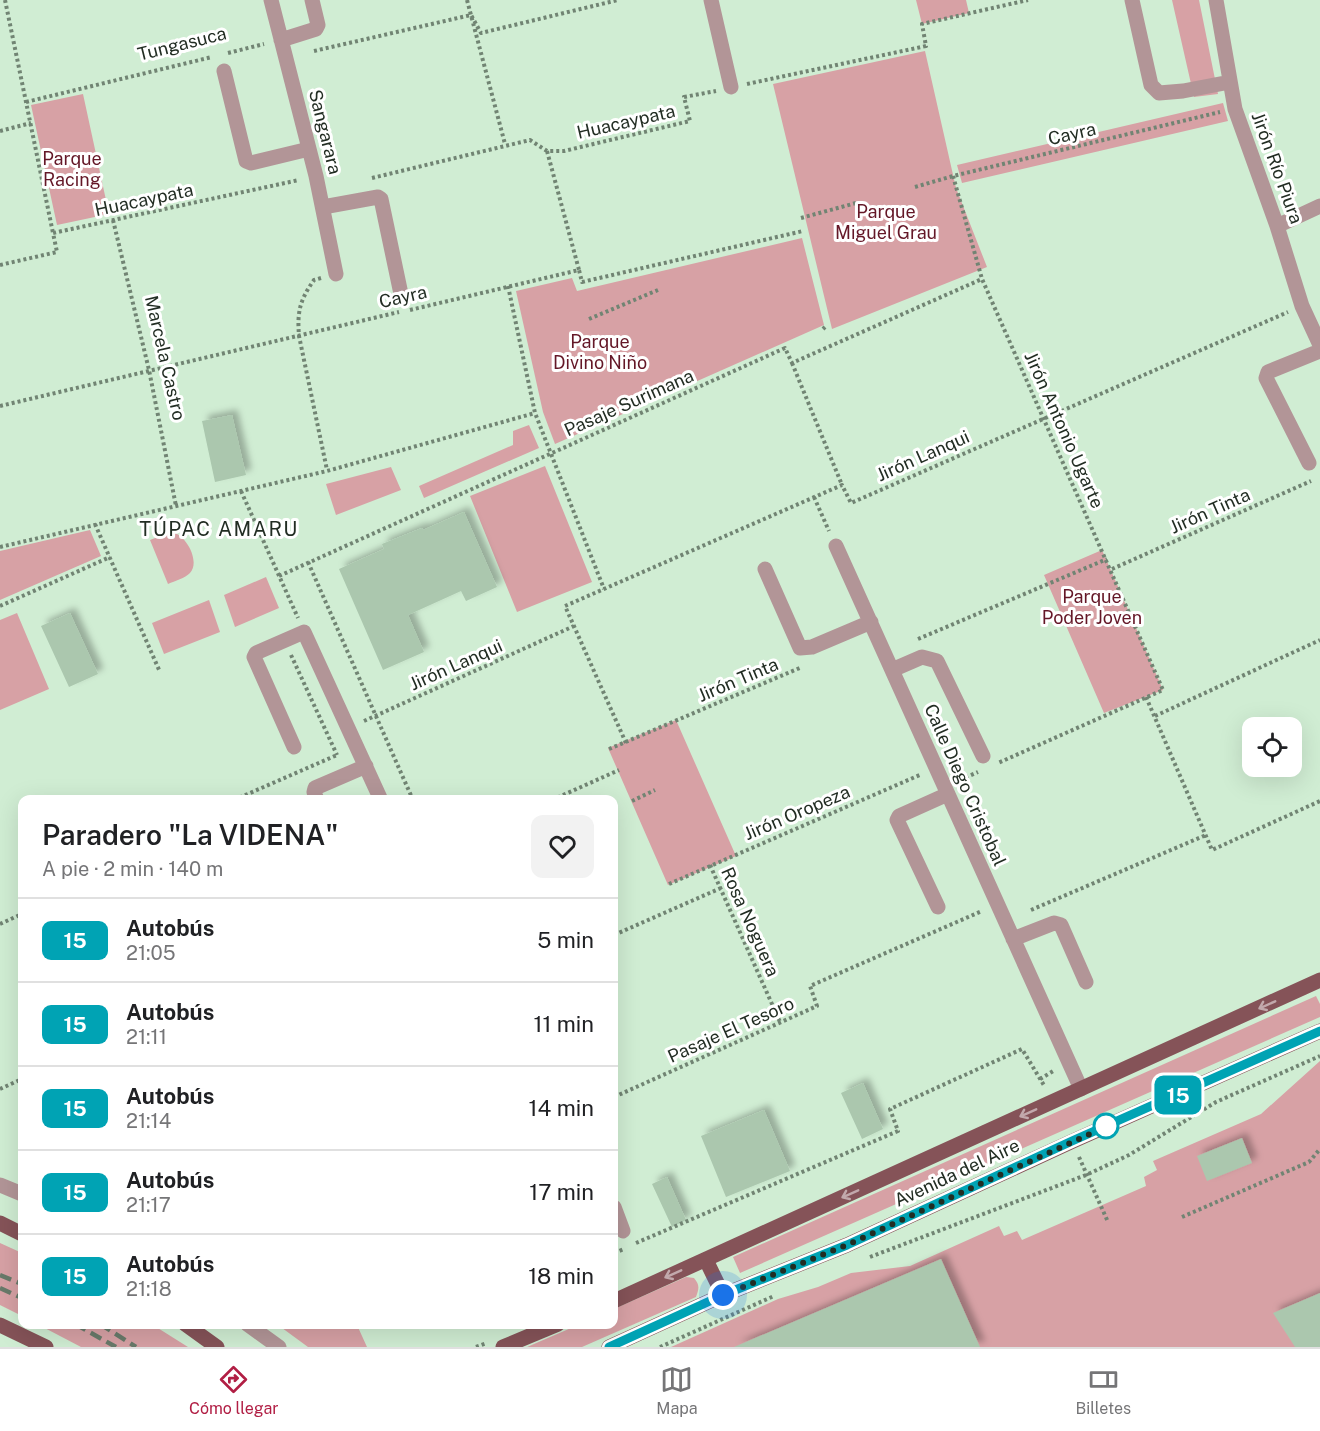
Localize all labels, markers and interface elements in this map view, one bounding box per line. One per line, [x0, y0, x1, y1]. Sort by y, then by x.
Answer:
street label: Tungasuca [135, 22, 228, 65]
street label: Sangarara [305, 87, 346, 176]
street label: Huacaypata [575, 100, 677, 143]
street label: Jirón Río Piura [1248, 109, 1307, 227]
street label: Cayra [1046, 118, 1098, 149]
park label: Parque Racing [42, 148, 102, 190]
street label: Huacaypata [93, 179, 195, 220]
park label: Parque Miguel Grau [835, 201, 937, 243]
street label: Cayra [377, 281, 429, 312]
street label: Marcela Castro [141, 293, 190, 422]
park label: Parque Divino Niño [553, 331, 647, 373]
street label: Jirón Antonio Ugarte [1020, 348, 1108, 511]
street label: Pasaje Surimana [561, 365, 697, 440]
street label: Jirón Lanqui [873, 426, 973, 485]
street label: Jirón Tinta [1166, 484, 1253, 538]
district label: TÚPAC AMARU [139, 516, 299, 541]
park label: Parque Poder Joven [1042, 586, 1142, 628]
street label: Jirón Lanqui [406, 635, 506, 694]
street label: Jirón Tinta [694, 653, 781, 706]
street label: Calle Diego Cristobal [920, 701, 1011, 869]
map controls [1242, 717, 1302, 777]
button: locate [1242, 717, 1302, 777]
street label: Jirón Oropeza [741, 781, 853, 844]
button: heart [531, 815, 594, 878]
text: Paradero "La VIDENA" [42, 818, 338, 851]
text: A pie · 2 min · 140 m [42, 857, 223, 881]
street label: Rosa Noguera [717, 864, 784, 980]
text: Autobús [126, 915, 214, 941]
text: 5 min [537, 927, 594, 953]
text: 15 [63, 928, 87, 953]
text: 21:05 [126, 941, 176, 965]
street label: Pasaje El Tesoro [664, 992, 797, 1067]
text: Autobús [126, 999, 214, 1025]
one-way arrow [1258, 999, 1276, 1011]
text: 11 min [533, 1011, 594, 1037]
text: 15 [63, 1012, 87, 1037]
text: 21:11 [126, 1025, 167, 1049]
line badge: 15 [1151, 1076, 1205, 1114]
text: Autobús [126, 1083, 214, 1109]
text: 15 [1166, 1083, 1190, 1108]
text: 14 min [529, 1095, 594, 1121]
text: 15 [63, 1096, 87, 1121]
one-way arrow [1019, 1108, 1037, 1120]
text: 21:14 [126, 1109, 171, 1133]
unlabelled marker [1093, 1113, 1119, 1139]
street label: Avenida del Aire [891, 1134, 1023, 1211]
text: Autobús [126, 1167, 214, 1193]
text: 17 min [529, 1179, 594, 1205]
text: 15 [63, 1180, 87, 1205]
one-way arrow [842, 1189, 860, 1200]
text: 21:17 [126, 1193, 171, 1217]
text: Autobús [126, 1251, 214, 1277]
text: 18 min [528, 1263, 594, 1289]
text: 15 [63, 1264, 87, 1289]
one-way arrow [664, 1269, 682, 1281]
text: 21:18 [126, 1277, 172, 1301]
your location [708, 1280, 738, 1310]
tab: Cómo llegar [189, 1363, 279, 1418]
tab: Mapa [656, 1363, 698, 1418]
tab: Billetes [1075, 1363, 1131, 1418]

